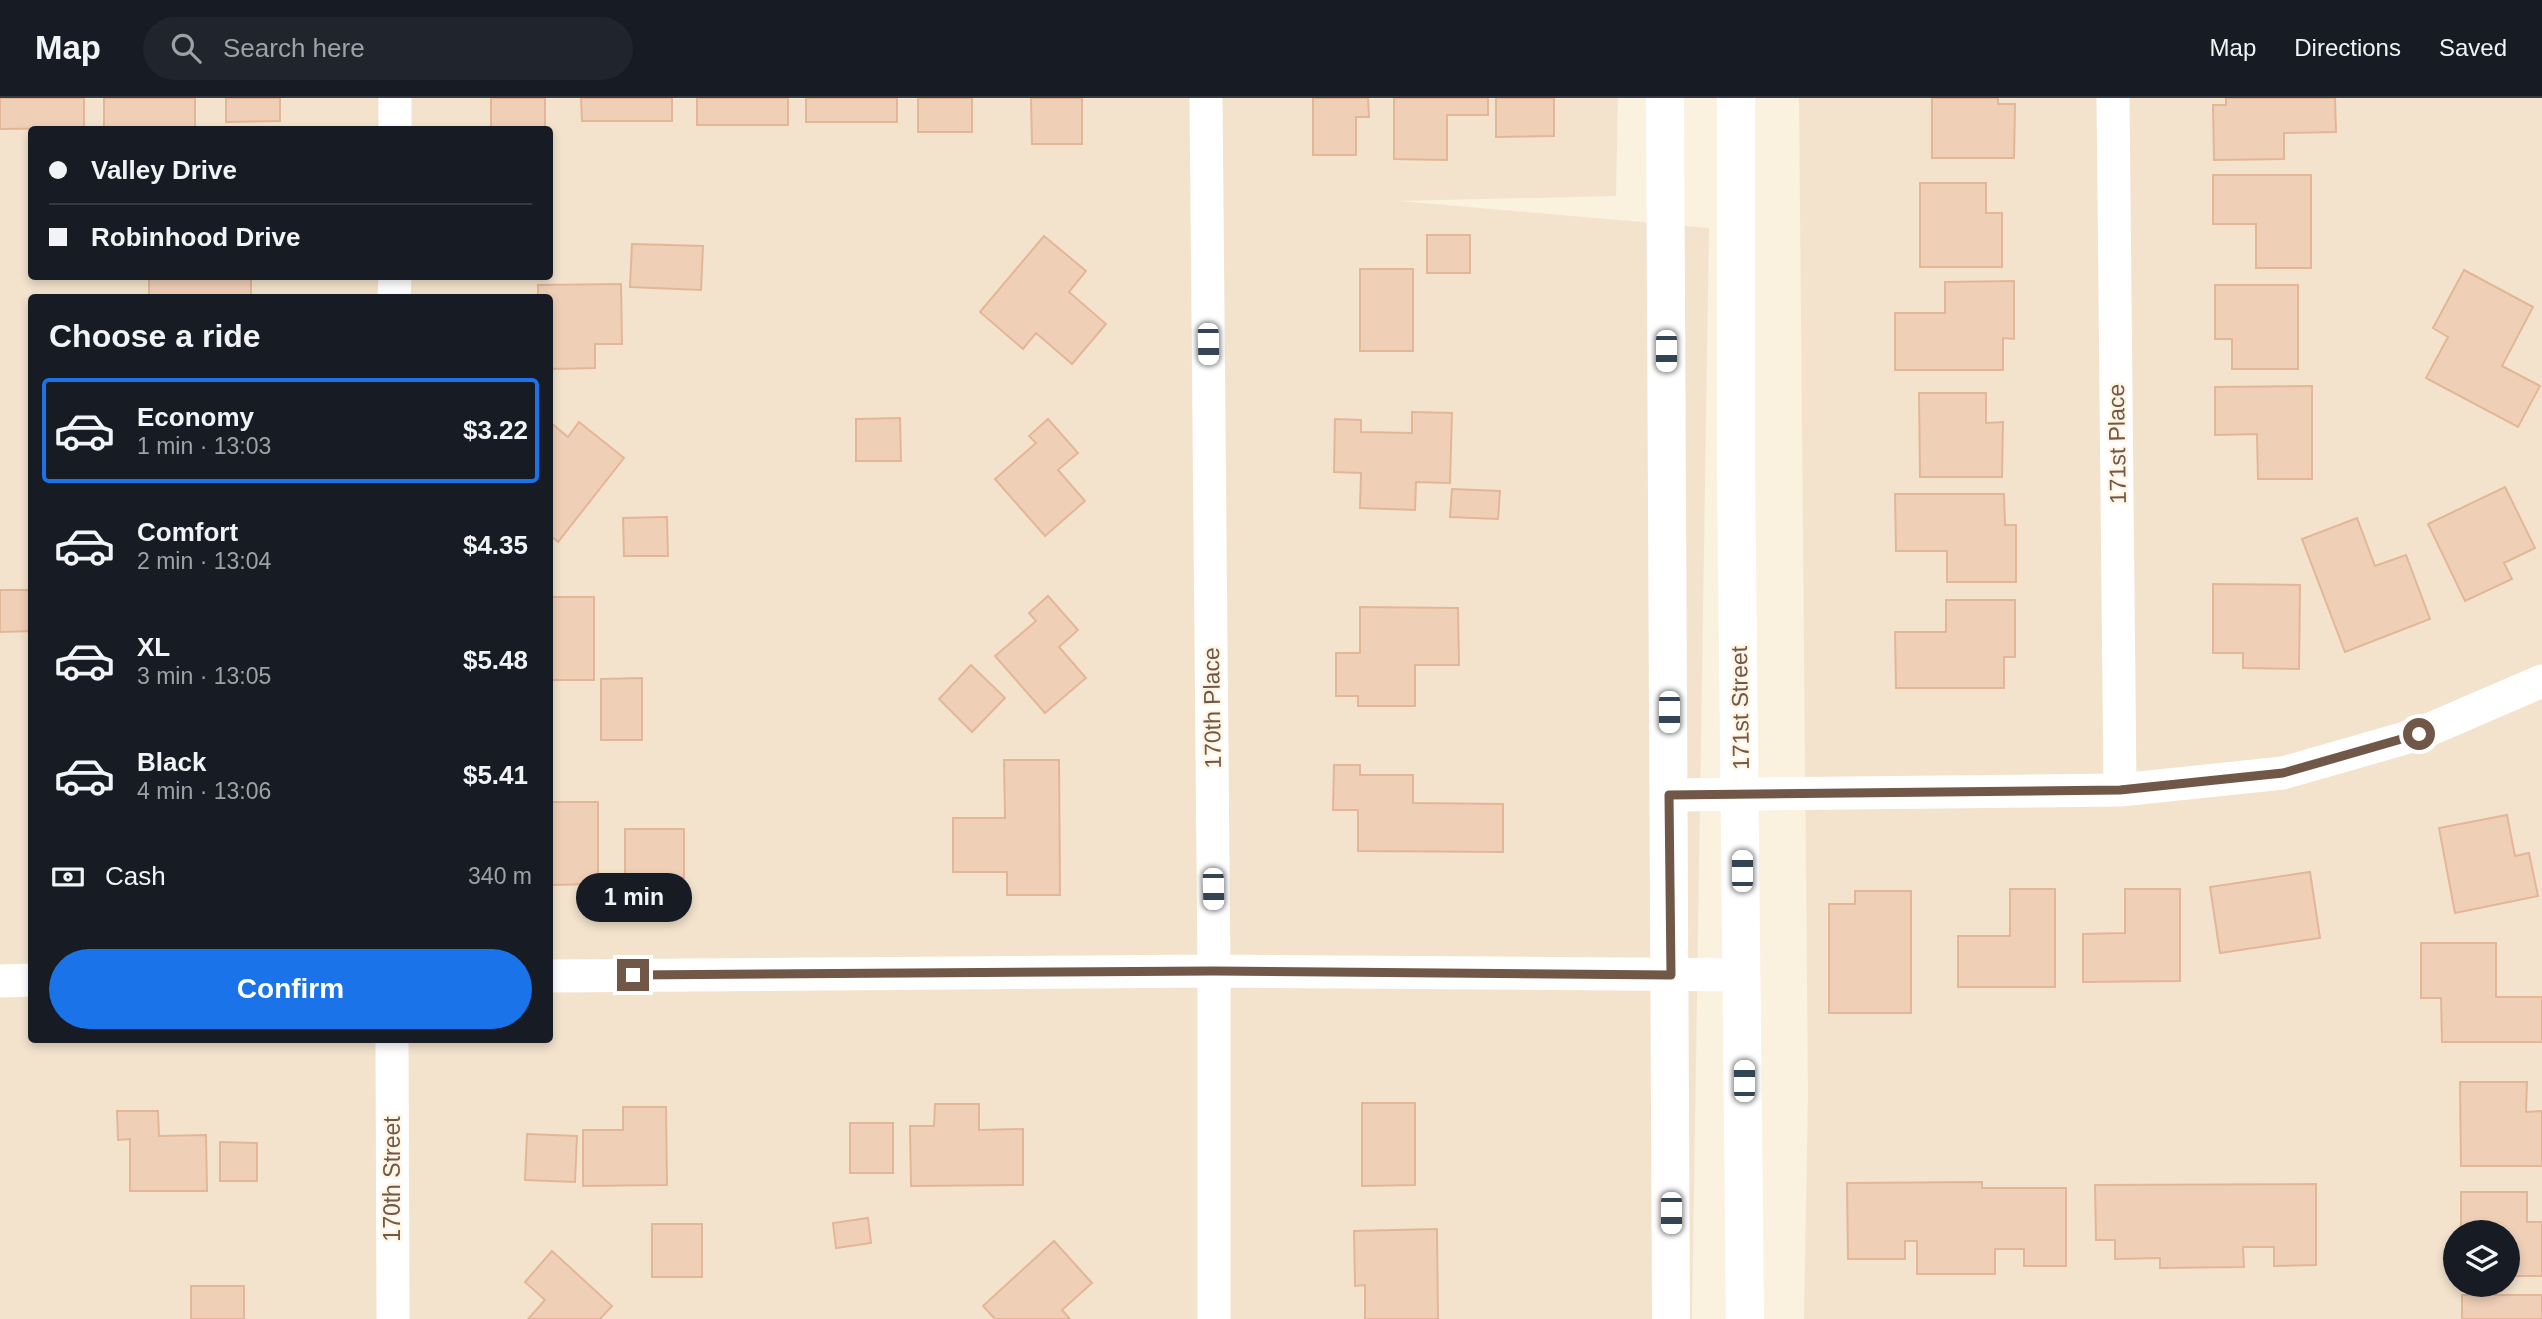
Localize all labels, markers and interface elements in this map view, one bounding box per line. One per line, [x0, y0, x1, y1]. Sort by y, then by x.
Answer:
search box [143, 17, 633, 80]
text: Map [35, 29, 101, 66]
icon: search [167, 29, 205, 67]
text: Search here [223, 33, 365, 63]
text: Map [2210, 34, 2256, 61]
text: Directions [2294, 34, 2401, 61]
text: Saved [2439, 34, 2507, 61]
text: Valley Drive [91, 155, 237, 185]
text: Robinhood Drive [91, 222, 300, 252]
text: Choose a ride [49, 318, 261, 354]
car [1198, 323, 1219, 365]
car [1656, 330, 1677, 372]
street label: 171st Place [2103, 384, 2131, 504]
icon: car [53, 399, 116, 462]
text: Economy [137, 402, 254, 432]
text: $3.22 [463, 415, 528, 445]
text: 1 min · 13:03 [137, 433, 271, 459]
icon: car [53, 514, 116, 577]
text: Comfort [137, 517, 238, 547]
text: $4.35 [463, 530, 528, 560]
text: 2 min · 13:04 [137, 548, 271, 574]
icon: car [53, 629, 116, 692]
text: XL [137, 632, 170, 662]
text: $5.48 [463, 645, 528, 675]
street label: 171st Street [1726, 645, 1754, 770]
street label: 170th Place [1198, 647, 1226, 769]
text: 3 min · 13:05 [137, 663, 271, 689]
car [1659, 691, 1680, 733]
route start [2403, 718, 2435, 750]
icon: car [53, 744, 116, 807]
text: Black [137, 747, 206, 777]
text: $5.41 [463, 760, 528, 790]
text: 4 min · 13:06 [137, 778, 271, 804]
car [1732, 850, 1753, 892]
icon: cash [49, 858, 87, 896]
text: Cash [105, 861, 166, 891]
text: 340 m [468, 863, 532, 889]
car [1203, 868, 1224, 910]
callout: 1 min [575, 874, 691, 922]
text: 1 min [604, 884, 664, 910]
button: Confirm [49, 949, 532, 1029]
route end [617, 959, 649, 991]
car [1734, 1060, 1755, 1102]
street label: 170th Street [379, 1116, 405, 1242]
car [1661, 1192, 1682, 1234]
map controls [2443, 1220, 2520, 1297]
button: layers [2443, 1220, 2520, 1297]

